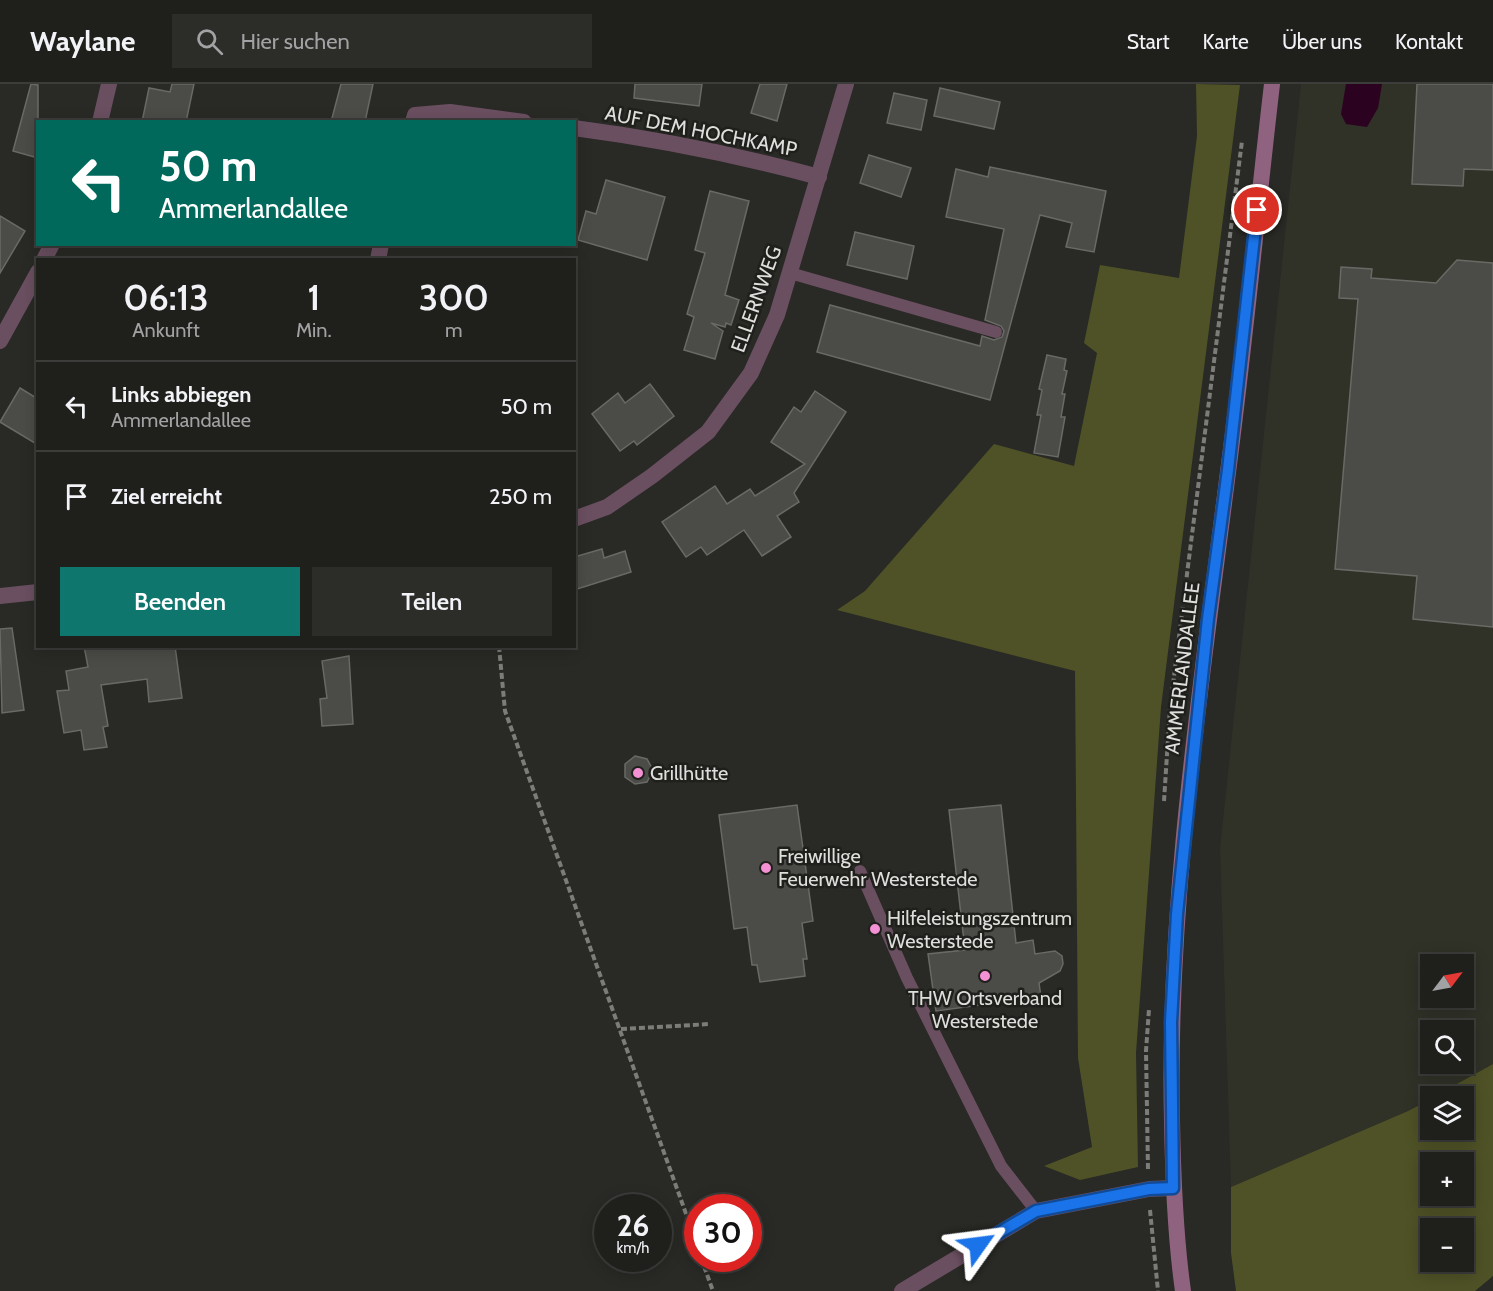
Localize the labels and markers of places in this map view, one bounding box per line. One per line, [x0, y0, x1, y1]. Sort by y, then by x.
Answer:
pin [1231, 184, 1282, 235]
place label: Grillhütte [650, 761, 728, 785]
marker: Grillhütte [631, 766, 645, 780]
place label: Freiwillige Feuerwehr Westerstede [778, 844, 978, 891]
marker: Freiwillige Feuerwehr Westerstede [759, 861, 773, 875]
place label: Hilfeleistungszentrum Westerstede [887, 906, 1072, 953]
marker: Hilfeleistungszentrum Westerstede [868, 922, 882, 936]
marker: THW Ortsverband Westerstede [978, 969, 992, 983]
place label: THW Ortsverband Westerstede [908, 986, 1062, 1033]

